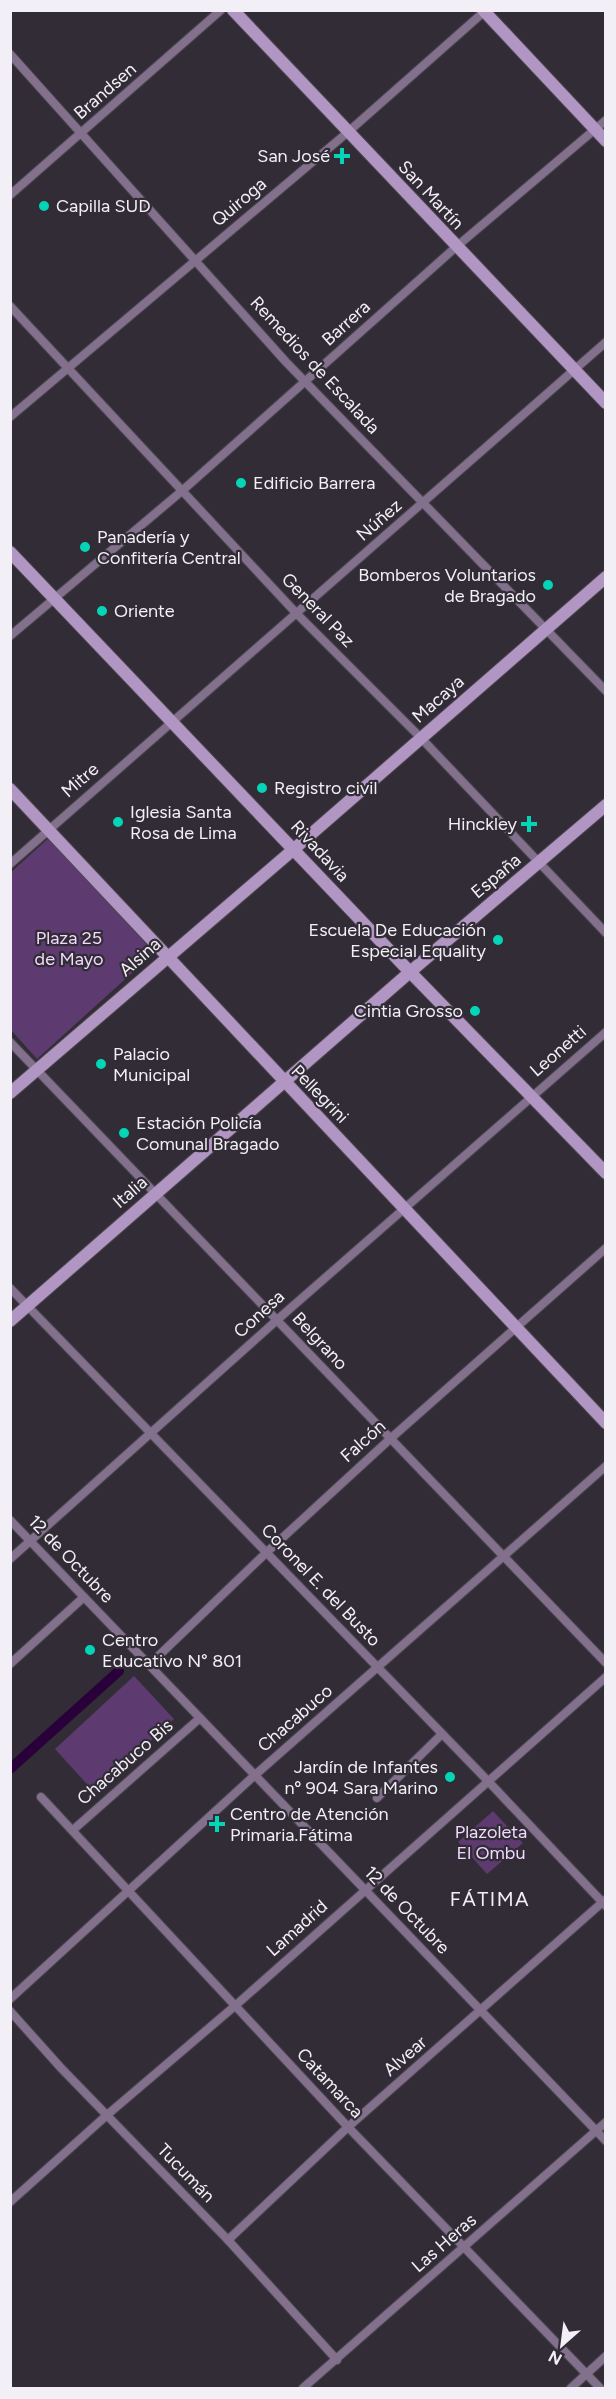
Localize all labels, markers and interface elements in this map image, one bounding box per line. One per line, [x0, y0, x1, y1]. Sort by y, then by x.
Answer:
street label: Brandsen [69, 58, 141, 124]
place label: San José [257, 145, 330, 167]
marker: San José [335, 149, 349, 163]
street label: San Martín [394, 156, 468, 234]
street label: Quiroga [207, 173, 271, 231]
place label: Capilla SUD [56, 195, 151, 217]
marker: Capilla SUD [37, 199, 51, 213]
street label: Remedios de Escalada [246, 292, 384, 438]
street label: Barrera [317, 296, 375, 350]
place label: Edificio Barrera [253, 472, 375, 494]
marker: Edificio Barrera [234, 476, 248, 490]
street label: Núñez [352, 494, 406, 546]
place label: Panadería y Confitería Central [97, 526, 241, 569]
marker: Panadería y Confitería Central [78, 540, 92, 554]
place label: Bomberos Voluntarios de Bragado [358, 564, 536, 607]
street label: General Paz [277, 568, 359, 652]
marker: Bomberos Voluntarios de Bragado [541, 578, 555, 592]
place label: Oriente [114, 600, 175, 622]
marker: Oriente [95, 604, 109, 618]
street label: Macaya [408, 670, 468, 728]
street label: Mitre [57, 758, 103, 802]
place label: Registro civil [274, 777, 377, 799]
marker: Registro civil [255, 781, 269, 795]
place label: Iglesia Santa Rosa de Lima [130, 801, 237, 844]
place label: Hinckley [448, 813, 518, 835]
marker: Iglesia Santa Rosa de Lima [111, 815, 125, 829]
street label: Rivadavia [286, 816, 354, 886]
marker: Hinckley [522, 817, 536, 831]
street label: España [467, 849, 525, 903]
place label: Escuela De Educación Especial Equality [309, 919, 487, 962]
park label: Plaza 25 de Mayo [35, 927, 103, 970]
street label: Alsina [115, 933, 165, 981]
marker: Escuela De Educación Especial Equality [491, 933, 505, 947]
place label: Cintia Grosso [354, 1000, 463, 1022]
marker: Cintia Grosso [468, 1004, 482, 1018]
street label: Leonetti [525, 1021, 591, 1081]
place label: Palacio Municipal [113, 1043, 190, 1086]
marker: Palacio Municipal [94, 1057, 108, 1071]
street label: Pellegrini [287, 1060, 353, 1128]
place label: Estación Policía Comunal Bragado [136, 1112, 279, 1155]
marker: Estación Policía Comunal Bragado [117, 1126, 131, 1140]
street label: Italia [108, 1171, 152, 1213]
street label: Conesa [229, 1285, 289, 1343]
street label: Belgrano [288, 1307, 352, 1375]
street label: Falcón [336, 1415, 390, 1467]
street label: 12 de Octubre [24, 1510, 119, 1608]
street label: Coronel E. del Busto [257, 1519, 385, 1651]
place label: Centro Educativo N° 801 [102, 1629, 242, 1672]
marker: Centro Educativo N° 801 [83, 1643, 97, 1657]
street label: Chacabuco [253, 1680, 337, 1756]
street label: Chacabuco Bis [73, 1714, 177, 1810]
place label: Jardín de Infantes nº 904 Sara Marino [284, 1756, 438, 1799]
marker: Jardín de Infantes nº 904 Sara Marino [443, 1770, 457, 1784]
place label: Centro de Atención Primaria.Fátima [230, 1803, 389, 1846]
marker: Centro de Atención Primaria.Fátima [208, 1815, 226, 1833]
park label: Plazoleta El Ombu [455, 1821, 527, 1864]
street label: 12 de Octubre [360, 1861, 455, 1959]
district label: FÁTIMA [450, 1887, 530, 1911]
street label: Lamadrid [262, 1895, 332, 1961]
street label: Alvear [379, 2031, 431, 2081]
street label: Catamarca [292, 2043, 368, 2123]
street label: Tucumán [153, 2139, 219, 2207]
street label: Las Heras [407, 2209, 481, 2277]
north arrow [532, 2315, 592, 2375]
text: N [545, 2347, 565, 2369]

